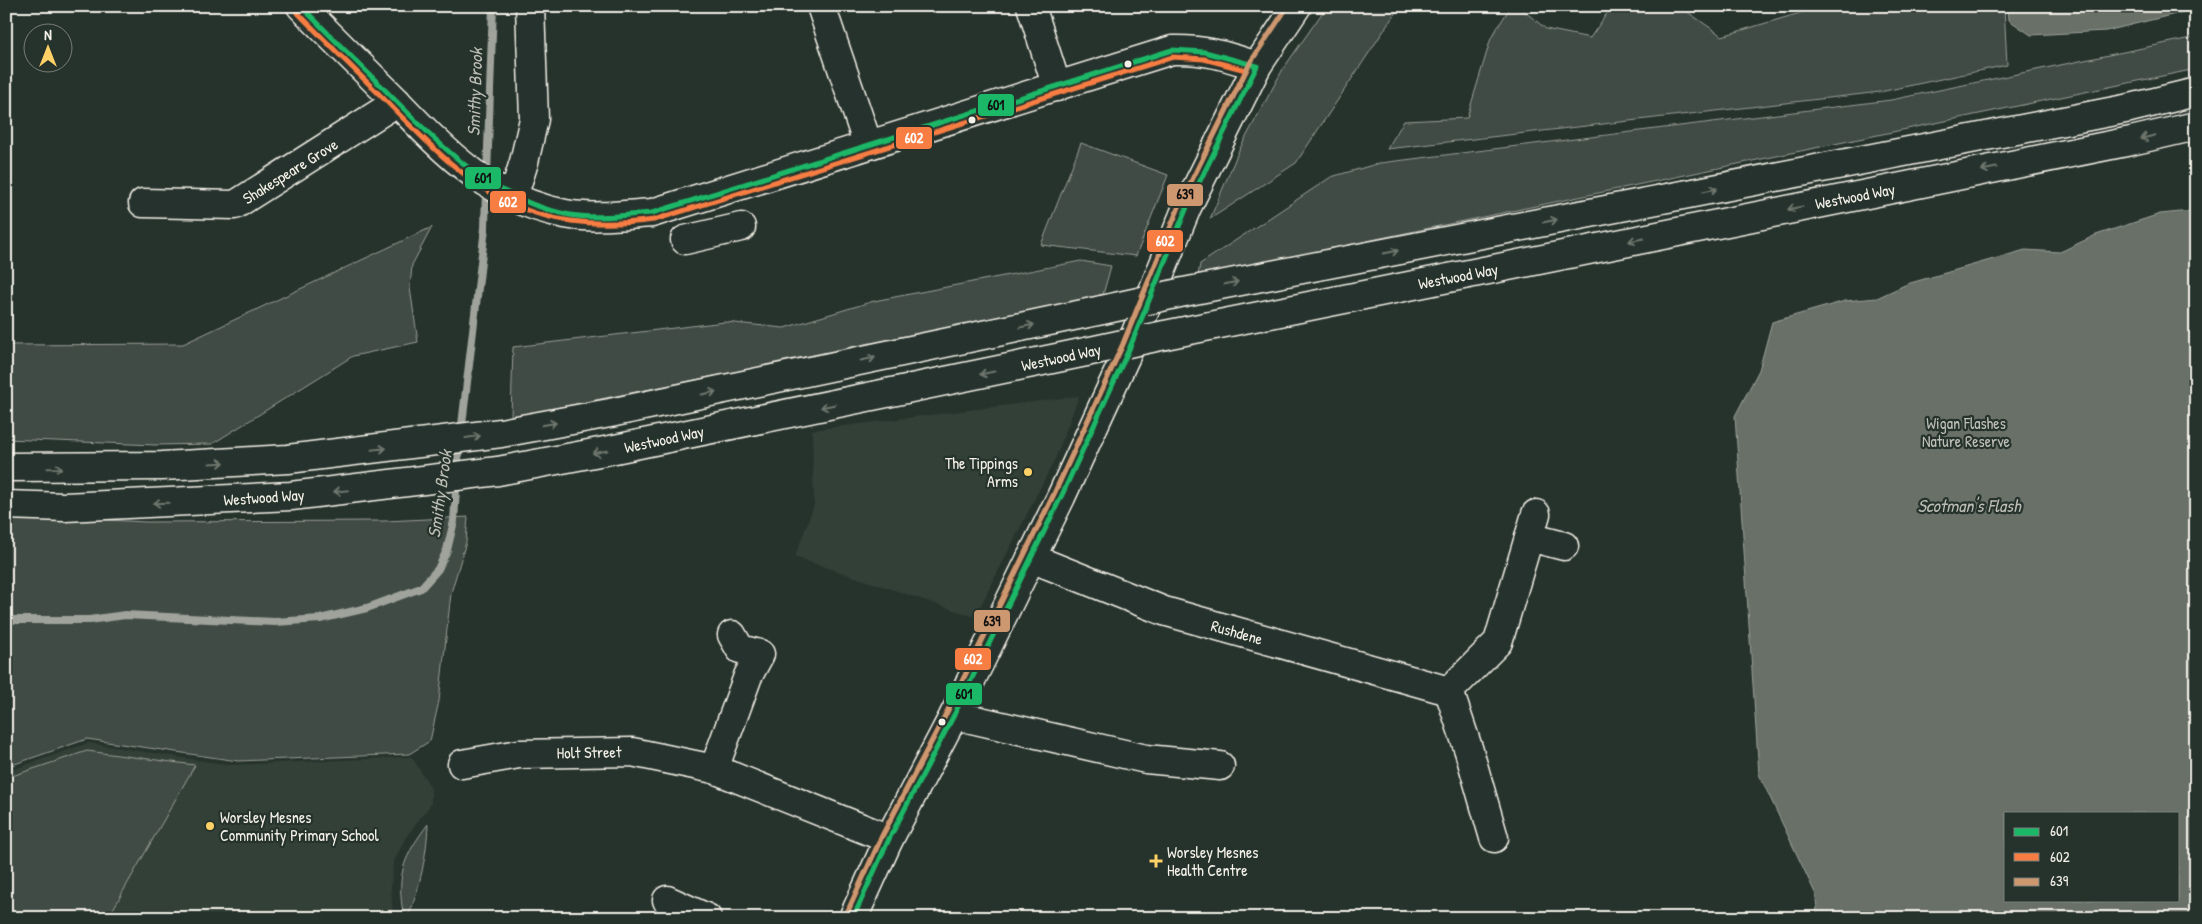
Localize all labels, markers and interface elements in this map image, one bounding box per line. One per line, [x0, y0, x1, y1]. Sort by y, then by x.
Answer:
north arrow [22, 22, 72, 72]
text: N [44, 25, 52, 44]
water label: Smithy Brook [460, 46, 489, 136]
unlabelled marker [1123, 59, 1133, 69]
line badge: 601 [977, 93, 1015, 117]
text: 601 [988, 95, 1004, 114]
unlabelled marker [967, 115, 977, 125]
line badge: 602 [895, 126, 933, 150]
text: 602 [905, 128, 924, 147]
street label: Shakespeare Grove [238, 133, 342, 209]
one-way arrow [2141, 133, 2157, 142]
one-way arrow [1981, 165, 1997, 175]
line badge: 601 [464, 166, 502, 190]
text: 601 [475, 168, 491, 187]
street label: Westwood Way [1813, 177, 1897, 215]
line badge: 639 [1166, 183, 1204, 207]
text: 639 [1177, 184, 1194, 203]
one-way arrow [1701, 184, 1717, 194]
line badge: 602 [489, 190, 527, 214]
text: 602 [499, 192, 518, 211]
one-way arrow [1788, 204, 1804, 214]
one-way arrow [1542, 215, 1558, 225]
line badge: 602 [1146, 229, 1184, 253]
text: 602 [1156, 231, 1175, 250]
one-way arrow [1628, 236, 1644, 245]
one-way arrow [1382, 246, 1398, 256]
street label: Westwood Way [1416, 257, 1500, 295]
one-way arrow [1223, 277, 1239, 287]
one-way arrow [1018, 321, 1034, 330]
street label: Westwood Way [1019, 338, 1103, 376]
one-way arrow [859, 354, 875, 364]
one-way arrow [980, 368, 996, 378]
one-way arrow [700, 387, 716, 397]
one-way arrow [821, 402, 837, 411]
park label: Wigan Flashes Nature Reserve [1922, 412, 2011, 452]
one-way arrow [541, 419, 557, 429]
street label: Westwood Way [622, 420, 706, 458]
one-way arrow [465, 432, 481, 442]
one-way arrow [371, 444, 387, 454]
water label: Smithy Brook [421, 447, 458, 539]
one-way arrow [593, 448, 609, 458]
place label: The Tippings Arms [945, 452, 1018, 492]
one-way arrow [209, 459, 225, 468]
one-way arrow [46, 463, 63, 473]
marker: The Tippings Arms [1022, 466, 1034, 478]
street label: Westwood Way [223, 483, 305, 511]
one-way arrow [333, 486, 349, 496]
water label: Scotman's Flash [1917, 493, 2022, 518]
one-way arrow [153, 498, 170, 508]
line badge: 639 [973, 609, 1011, 633]
text: 639 [984, 611, 1001, 630]
street label: Rushdene [1209, 614, 1266, 650]
line badge: 602 [954, 647, 992, 671]
text: 602 [964, 649, 983, 668]
line badge: 601 [945, 682, 983, 706]
text: 601 [956, 684, 972, 703]
unlabelled marker [937, 717, 947, 727]
street label: Holt Street [557, 740, 622, 764]
place label: Worsley Mesnes Community Primary School [220, 806, 380, 846]
legend [2004, 812, 2180, 902]
marker: Worsley Mesnes Community Primary School [204, 820, 216, 832]
text: 601 [2050, 820, 2068, 841]
place label: Worsley Mesnes Health Centre [1167, 841, 1259, 881]
text: 602 [2050, 846, 2070, 867]
marker: Worsley Mesnes Health Centre [1149, 854, 1163, 868]
text: 639 [2050, 870, 2069, 891]

